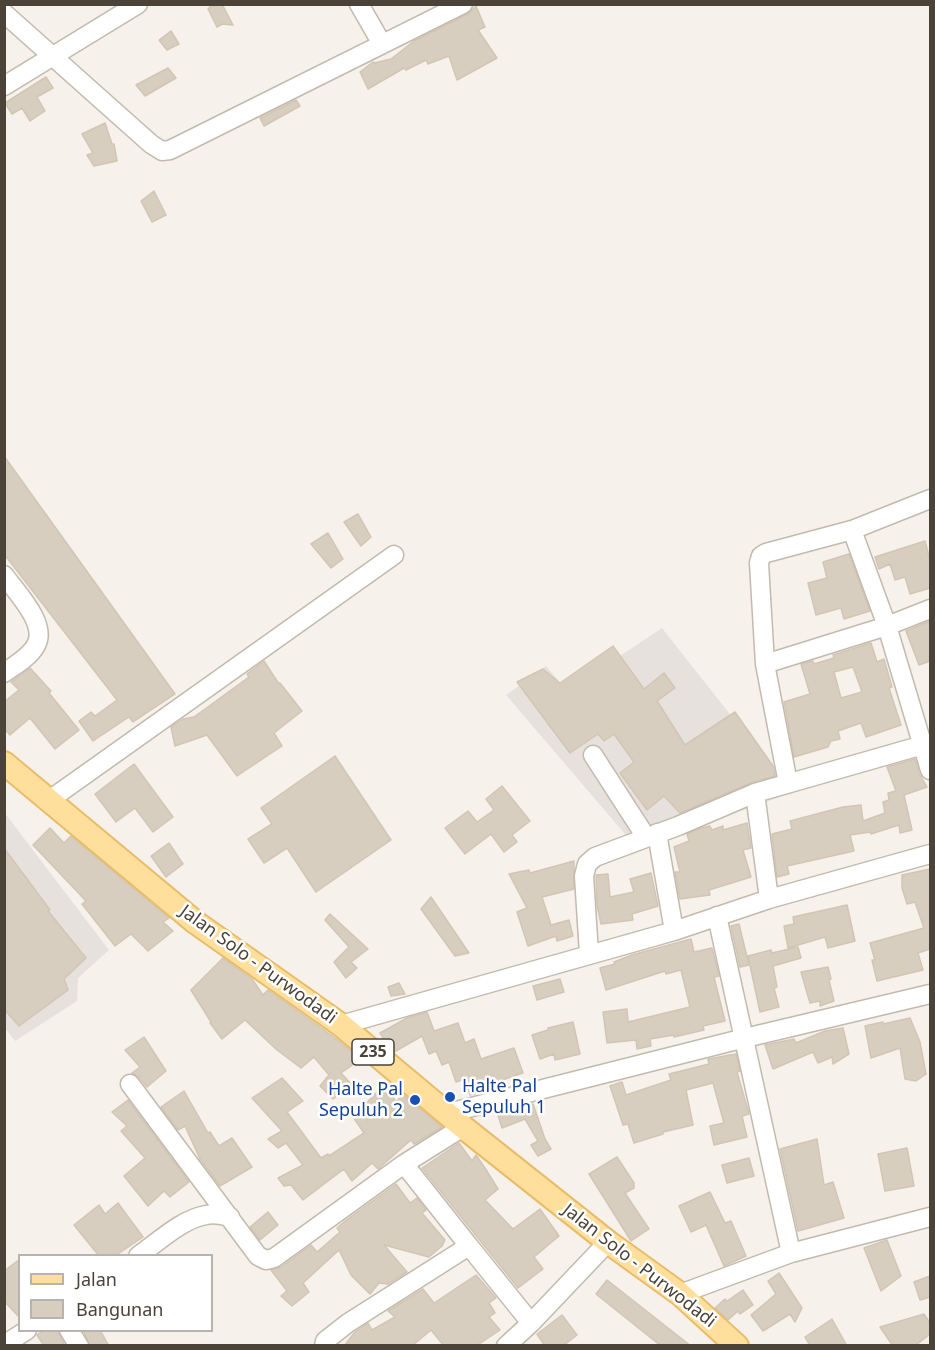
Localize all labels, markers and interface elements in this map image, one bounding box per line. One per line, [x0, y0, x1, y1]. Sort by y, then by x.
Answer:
street label: Jalan Solo - Purwodadi [175, 901, 341, 1029]
road number: 235 [352, 1039, 394, 1065]
place label: Halte Pal Sepuluh 1 [462, 1076, 546, 1118]
place label: Halte Pal Sepuluh 2 [319, 1079, 403, 1122]
marker: Halte Pal Sepuluh 1 [443, 1090, 457, 1104]
marker: Halte Pal Sepuluh 2 [408, 1093, 422, 1107]
street label: Jalan Solo - Purwodadi [558, 1199, 720, 1333]
legend [18, 1254, 213, 1332]
text: Jalan [76, 1267, 117, 1291]
text: Bangunan [76, 1297, 163, 1321]

